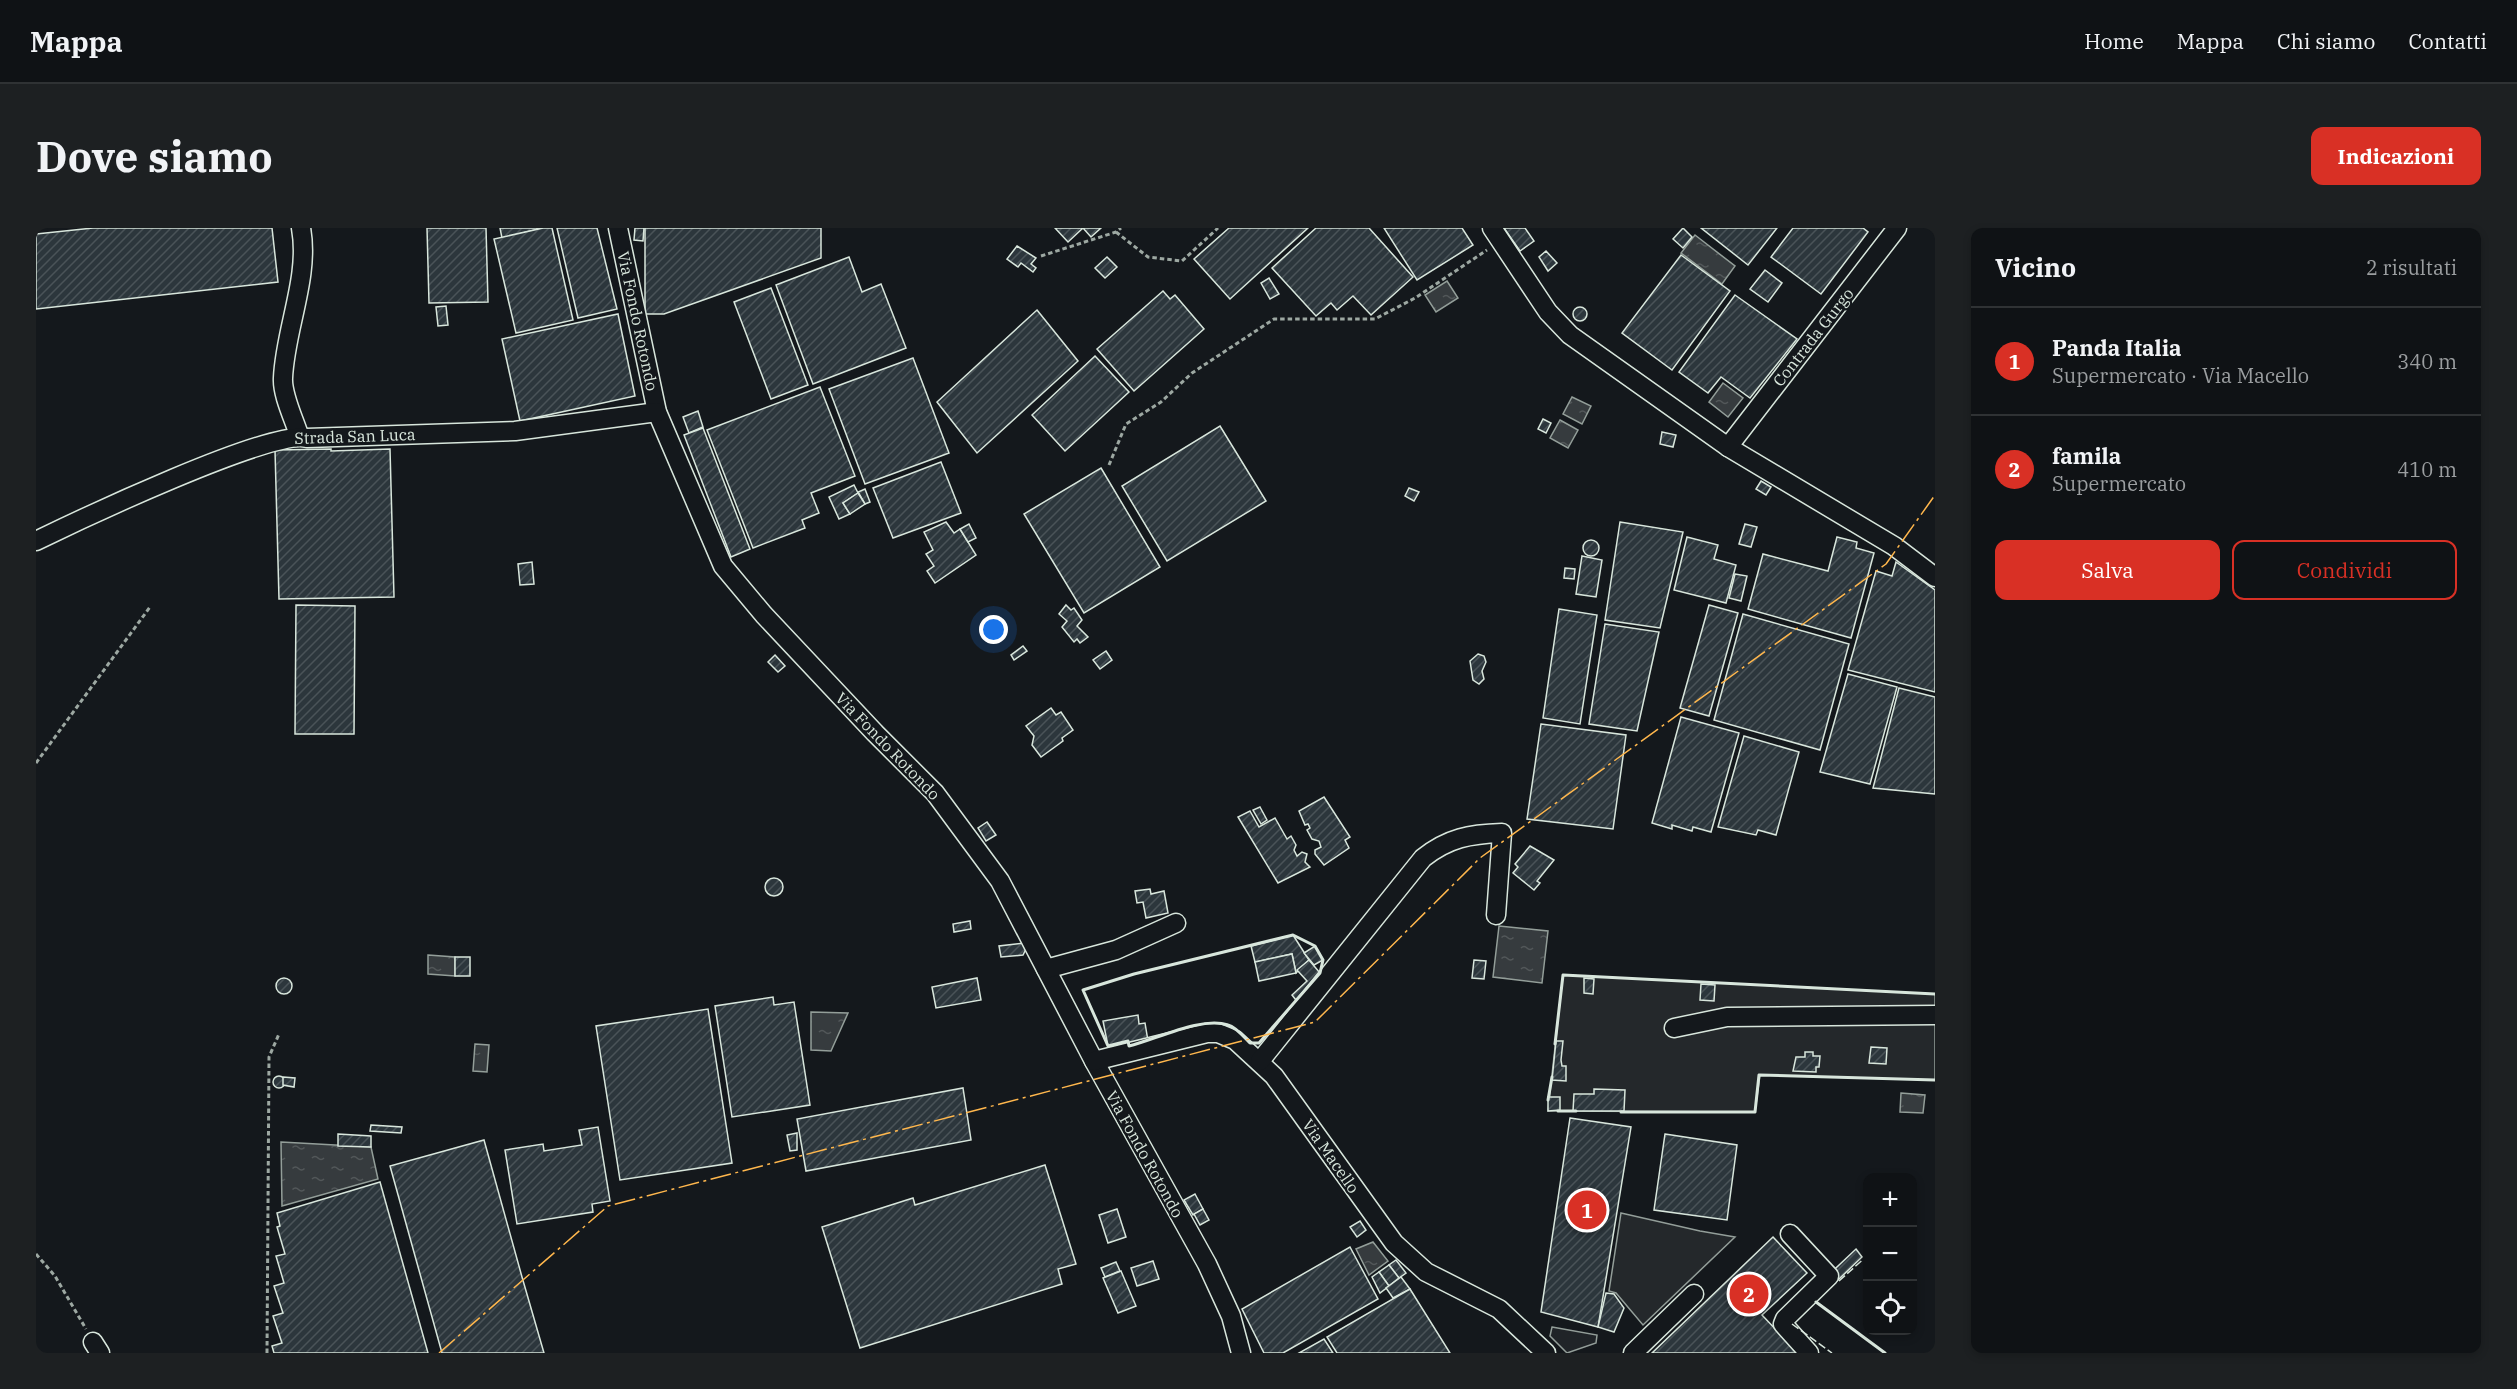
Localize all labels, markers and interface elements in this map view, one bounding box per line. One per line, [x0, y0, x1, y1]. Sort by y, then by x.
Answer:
text: Mappa [30, 23, 123, 60]
text: Home [2084, 27, 2144, 55]
text: Mappa [2177, 27, 2244, 55]
text: Chi siamo [2277, 27, 2375, 55]
text: Contatti [2408, 27, 2487, 55]
button: Indicazioni [2311, 127, 2481, 185]
text: Dove siamo [36, 129, 273, 184]
street label: Via Fondo Rotondo [613, 249, 663, 393]
text: Vicino [1995, 250, 2076, 284]
text: 2 risultati [2366, 254, 2457, 281]
street label: Contrada Gurgo [1768, 284, 1858, 390]
text: Panda Italia [2052, 333, 2182, 362]
text: 1 [2009, 348, 2021, 375]
text: 340 m [2397, 348, 2457, 375]
text: Supermercato · Via Macello [2052, 362, 2309, 389]
street label: Strada San Luca [294, 424, 416, 448]
text: famila [2052, 441, 2121, 470]
text: 2 [2009, 456, 2021, 483]
text: 410 m [2397, 456, 2457, 483]
text: Supermercato [2052, 470, 2186, 497]
button: Salva [1995, 540, 2220, 600]
button: Condividi [2232, 540, 2457, 600]
your location [979, 615, 1008, 644]
street label: Via Fondo Rotondo [831, 688, 945, 804]
street label: Via Fondo Rotondo [1102, 1087, 1188, 1221]
street label: Via Macello [1298, 1115, 1364, 1197]
map controls [1863, 1173, 1917, 1335]
button: + [1863, 1173, 1917, 1227]
pin: 1 [1568, 1188, 1606, 1232]
button: − [1863, 1227, 1917, 1281]
pin: 2 [1730, 1272, 1768, 1316]
button: locate [1863, 1281, 1917, 1335]

